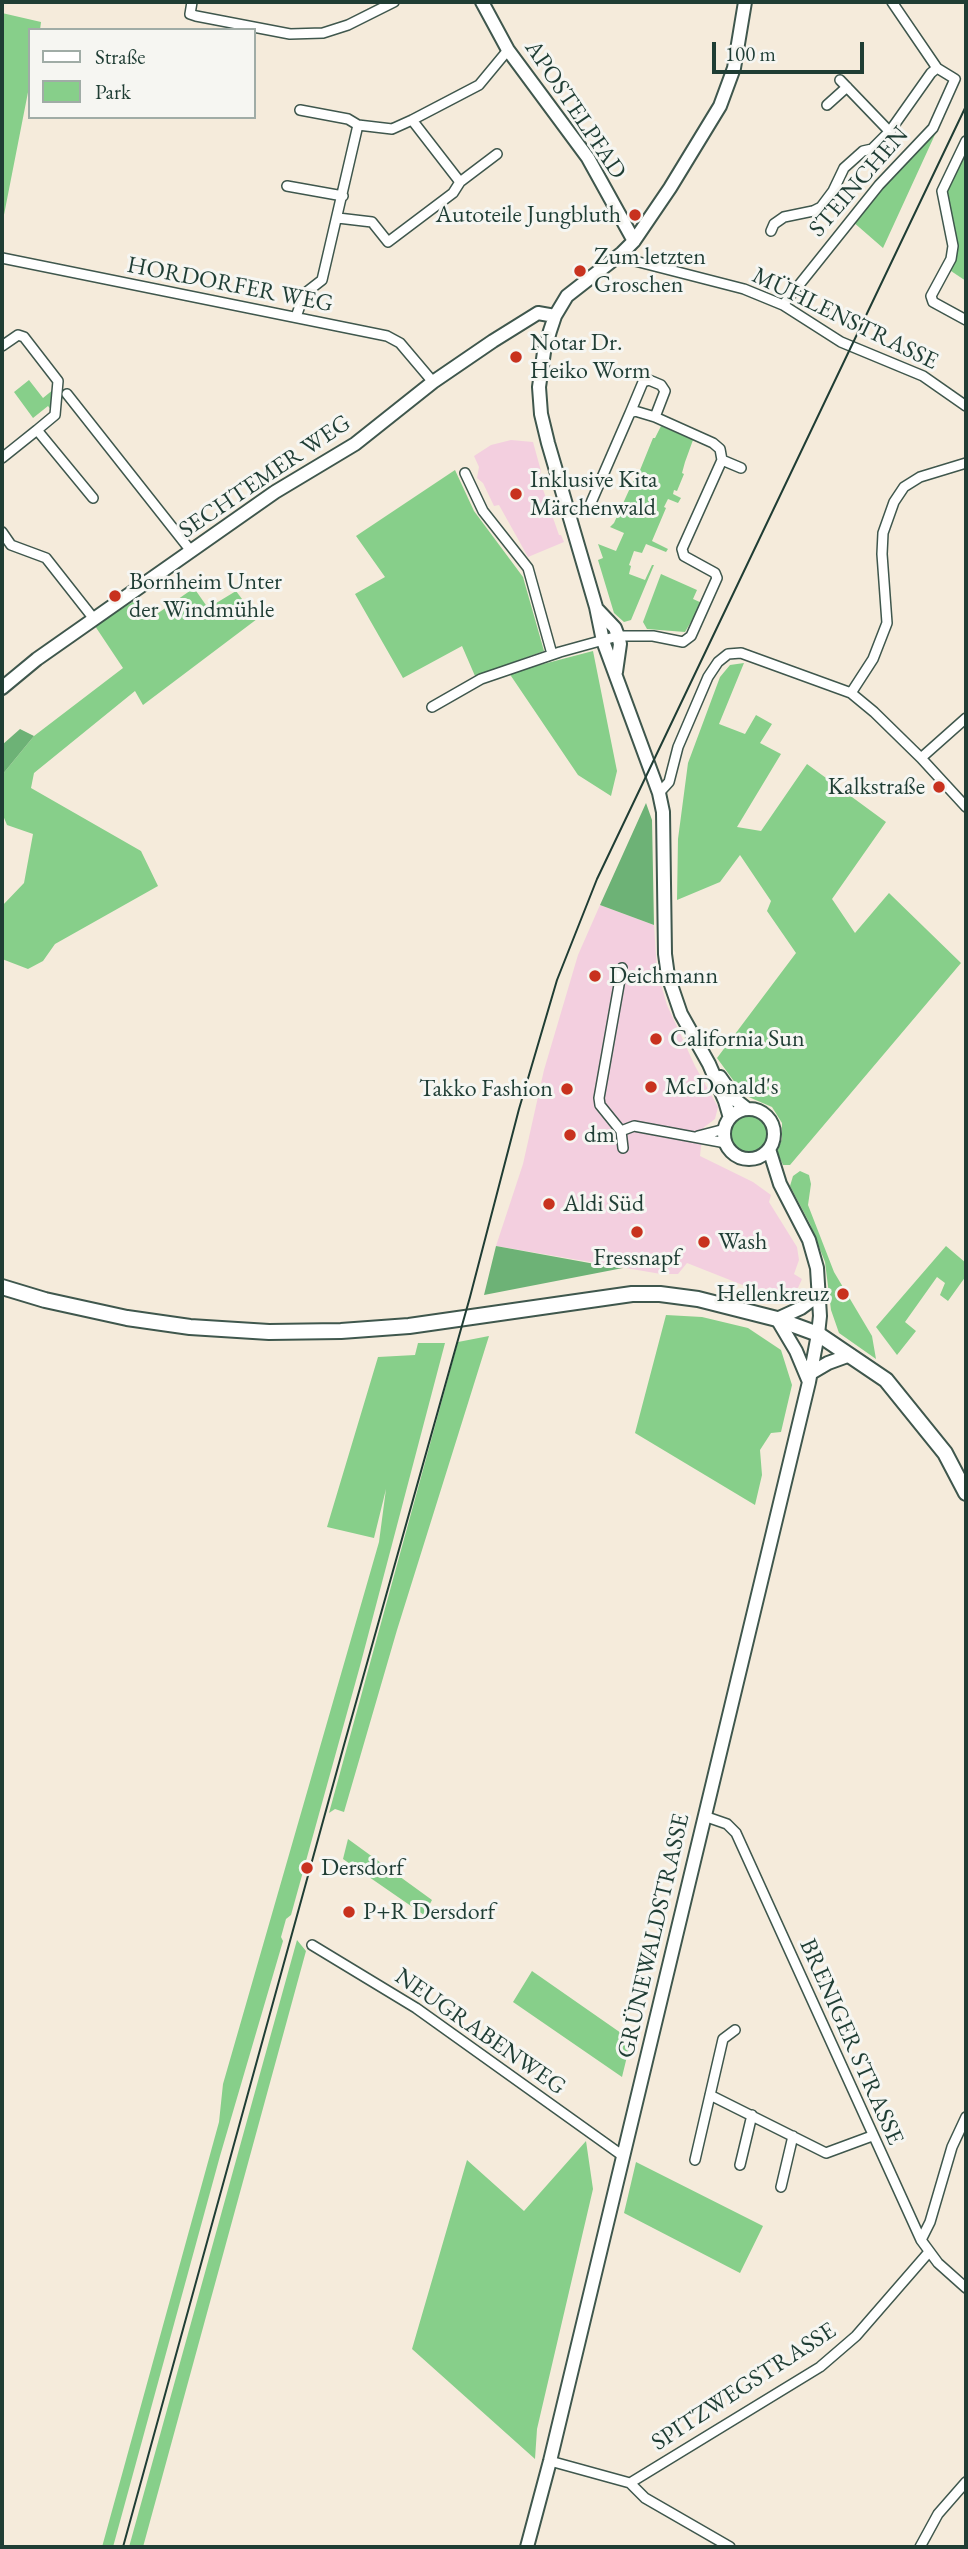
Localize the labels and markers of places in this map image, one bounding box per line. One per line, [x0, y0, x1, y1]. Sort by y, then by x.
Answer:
place label: Autoteile Jungbluth [435, 201, 621, 229]
marker: Autoteile Jungbluth [627, 207, 643, 223]
place label: Zum letzten Groschen [594, 243, 706, 299]
marker: Zum letzten Groschen [572, 263, 588, 279]
place label: Notar Dr. Heiko Worm [530, 329, 651, 385]
marker: Notar Dr. Heiko Worm [508, 349, 524, 365]
place label: Inklusive Kita Märchenwald [530, 466, 658, 522]
marker: Inklusive Kita Märchenwald [508, 486, 524, 502]
place label: Bornheim Unter der Windmühle [129, 568, 282, 624]
marker: Bornheim Unter der Windmühle [107, 588, 123, 604]
place label: Kalkstraße [828, 773, 925, 801]
marker: Kalkstraße [931, 779, 947, 795]
place label: Deichmann [609, 962, 718, 990]
marker: Deichmann [587, 968, 603, 984]
place label: California Sun [670, 1025, 805, 1053]
marker: California Sun [648, 1031, 664, 1047]
place label: McDonald's [665, 1073, 779, 1101]
place label: Takko Fashion [419, 1075, 553, 1103]
marker: McDonald's [643, 1079, 659, 1095]
marker: Takko Fashion [559, 1081, 575, 1097]
place label: dm [584, 1121, 615, 1149]
marker: dm [562, 1127, 578, 1143]
place label: Aldi Süd [563, 1190, 644, 1218]
marker: Aldi Süd [541, 1196, 557, 1212]
marker: Fressnapf [629, 1224, 645, 1240]
place label: Wash [718, 1228, 767, 1256]
marker: Wash [696, 1234, 712, 1250]
place label: Fressnapf [593, 1244, 681, 1272]
place label: Hellenkreuz [716, 1280, 829, 1308]
marker: Hellenkreuz [835, 1286, 851, 1302]
place label: Dersdorf [321, 1854, 404, 1882]
marker: Dersdorf [299, 1860, 315, 1876]
place label: P+R Dersdorf [363, 1898, 495, 1926]
marker: P+R Dersdorf [341, 1904, 357, 1920]

